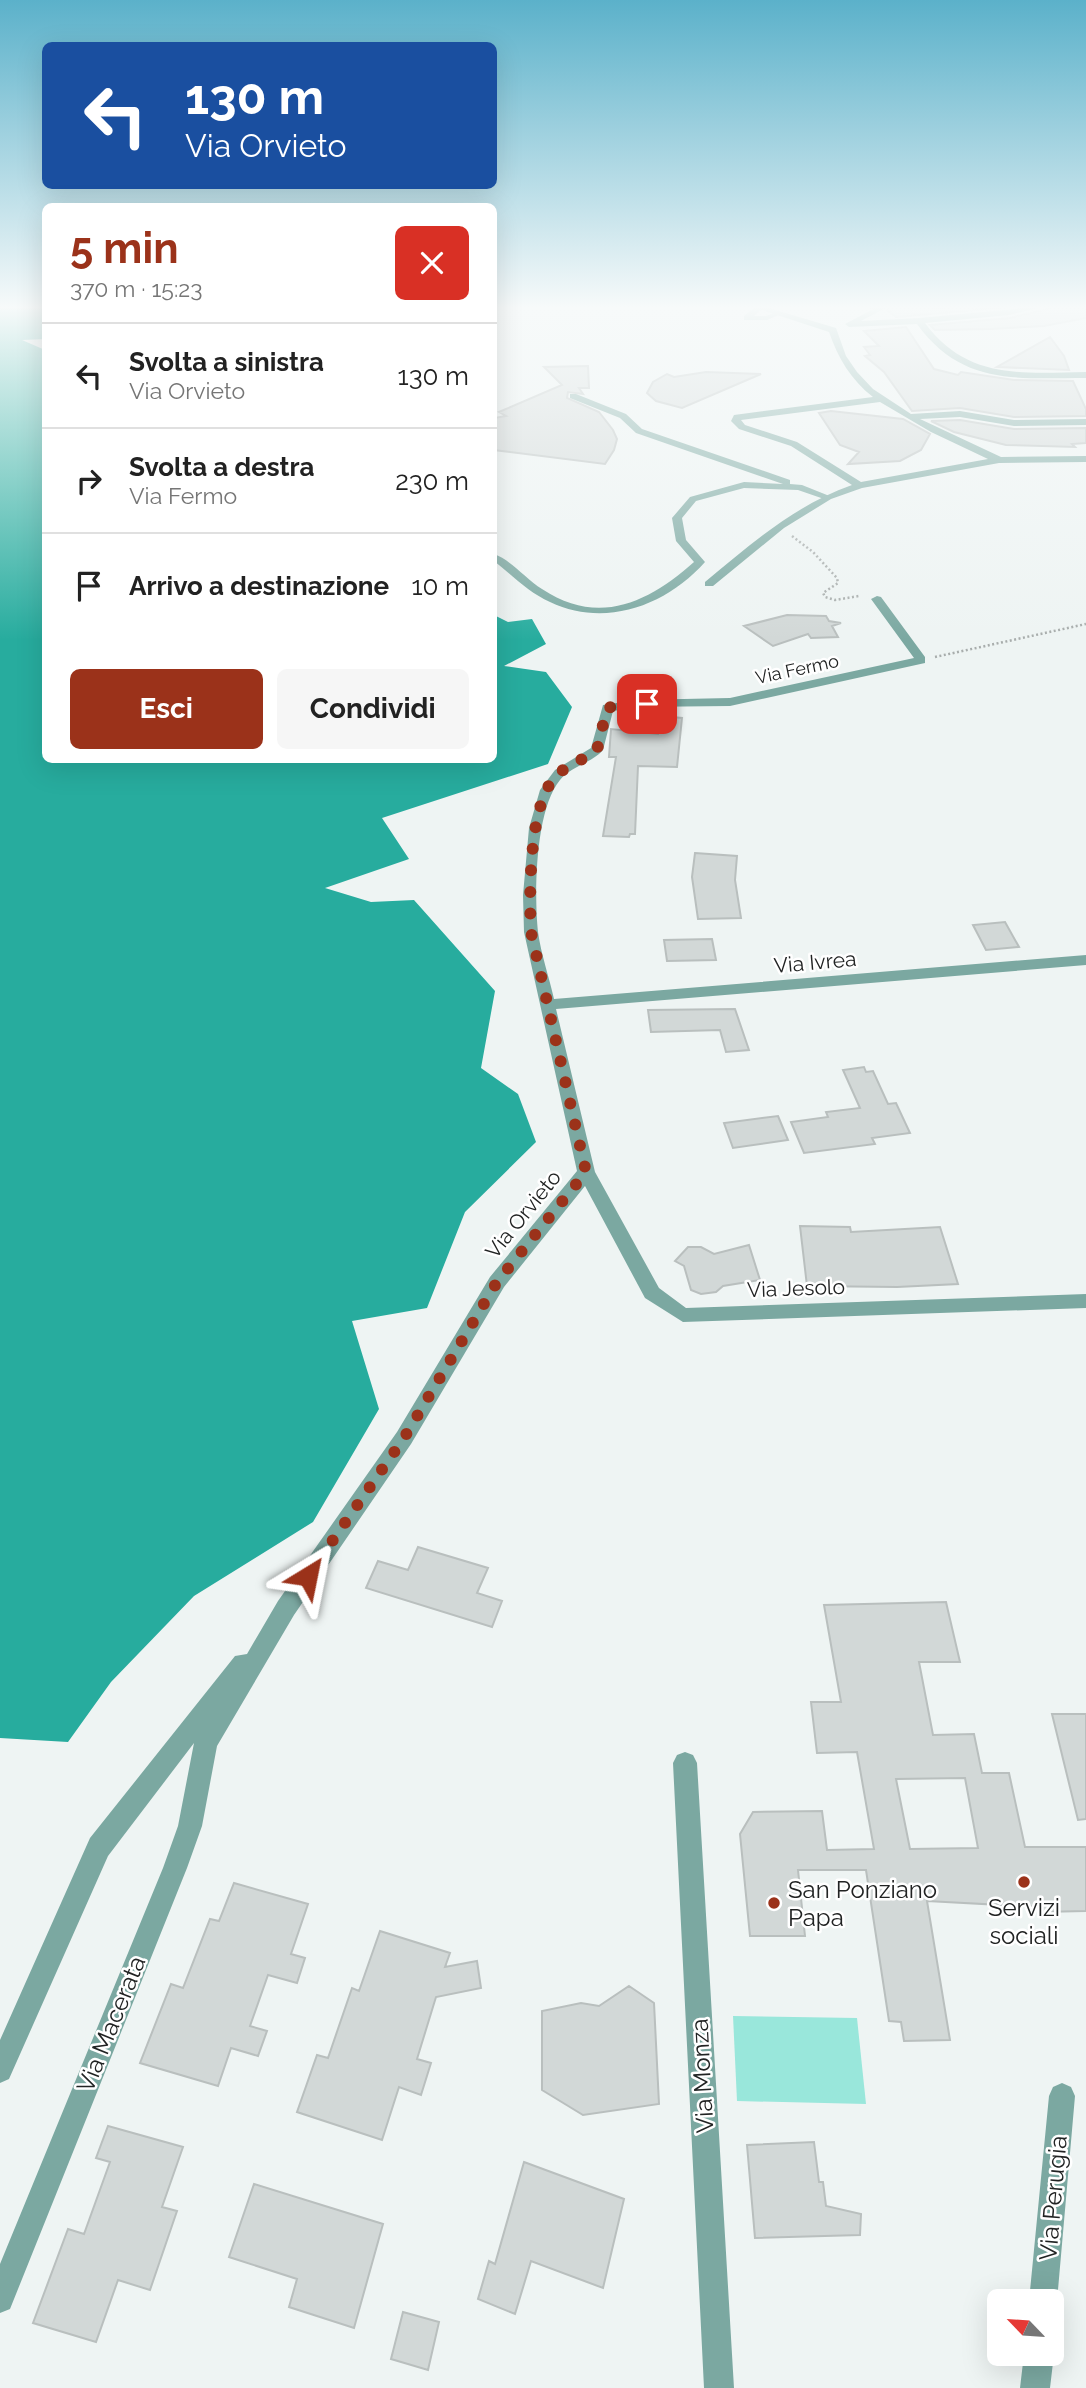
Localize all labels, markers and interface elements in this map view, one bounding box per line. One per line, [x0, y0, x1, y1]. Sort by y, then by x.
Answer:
text: 130 m [185, 68, 324, 125]
icon: left [70, 70, 161, 161]
text: Via Orvieto [185, 127, 347, 164]
text: 5 min [70, 224, 179, 273]
button: close [395, 226, 469, 300]
text: 370 m · 15:23 [70, 275, 203, 302]
text: Svolta a sinistra [129, 347, 324, 377]
icon: left [70, 357, 108, 395]
text: 130 m [398, 361, 469, 391]
text: Via Orvieto [129, 377, 245, 404]
text: Svolta a destra [129, 452, 315, 482]
icon: right [70, 462, 108, 500]
text: 230 m [395, 466, 469, 496]
text: Via Fermo [129, 482, 237, 509]
icon: arrive [70, 567, 108, 605]
text: Arrivo a destinazione [129, 571, 389, 601]
text: 10 m [411, 571, 469, 601]
street label: Via Fermo [753, 650, 841, 688]
button: Esci [70, 669, 263, 749]
button: Condividi [277, 669, 469, 749]
pin [617, 674, 677, 734]
icon: arrive [628, 685, 666, 723]
street label: Via Ivrea [773, 946, 857, 978]
street label: Via Orvieto [480, 1165, 566, 1263]
street label: Via Jesolo [747, 1274, 845, 1302]
position arrow [271, 1539, 345, 1613]
marker: Servizi sociali [1016, 1874, 1032, 1890]
place label: San Ponziano Papa [788, 1875, 937, 1932]
place label: Servizi sociali [988, 1893, 1060, 1950]
marker: San Ponziano Papa [766, 1895, 782, 1911]
street label: Via Macerata [71, 1952, 151, 2096]
street label: Via Monza [685, 2018, 719, 2134]
street label: Via Perugia [1033, 2134, 1073, 2262]
north arrow [987, 2289, 1064, 2366]
map controls [987, 2289, 1064, 2366]

